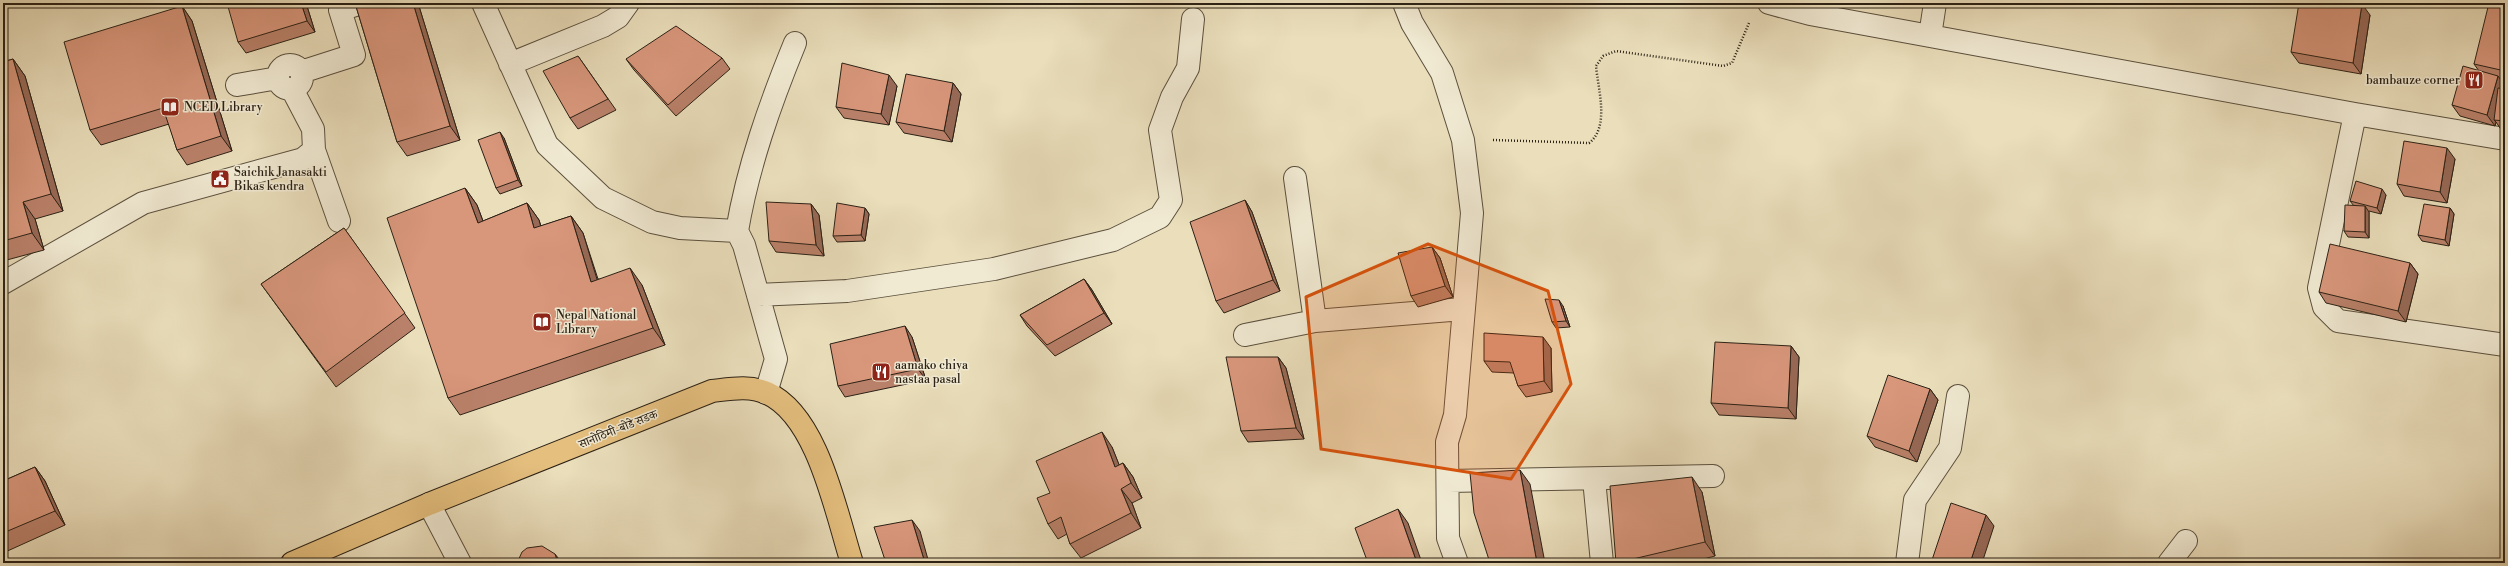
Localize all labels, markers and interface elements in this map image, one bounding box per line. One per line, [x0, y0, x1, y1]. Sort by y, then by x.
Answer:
restaurant icon: bambauze corner [2463, 69, 2485, 91]
place label: bambauze corner [2366, 73, 2460, 88]
library icon: NCED Library [159, 96, 181, 118]
place label: NCED Library [184, 100, 263, 115]
place label: Saichik Janasakti Bikas kendra [233, 165, 327, 194]
public building icon: Saichik Janasakti Bikas kendra [209, 168, 231, 190]
place label: Nepal National Library [556, 308, 637, 337]
library icon: Nepal National Library [531, 311, 553, 333]
place label: aamako chiya nastaa pasal [895, 358, 969, 387]
restaurant icon: aamako chiya nastaa pasal [870, 361, 892, 383]
street label: सानोठिमी-बोडे सडक [575, 405, 661, 452]

